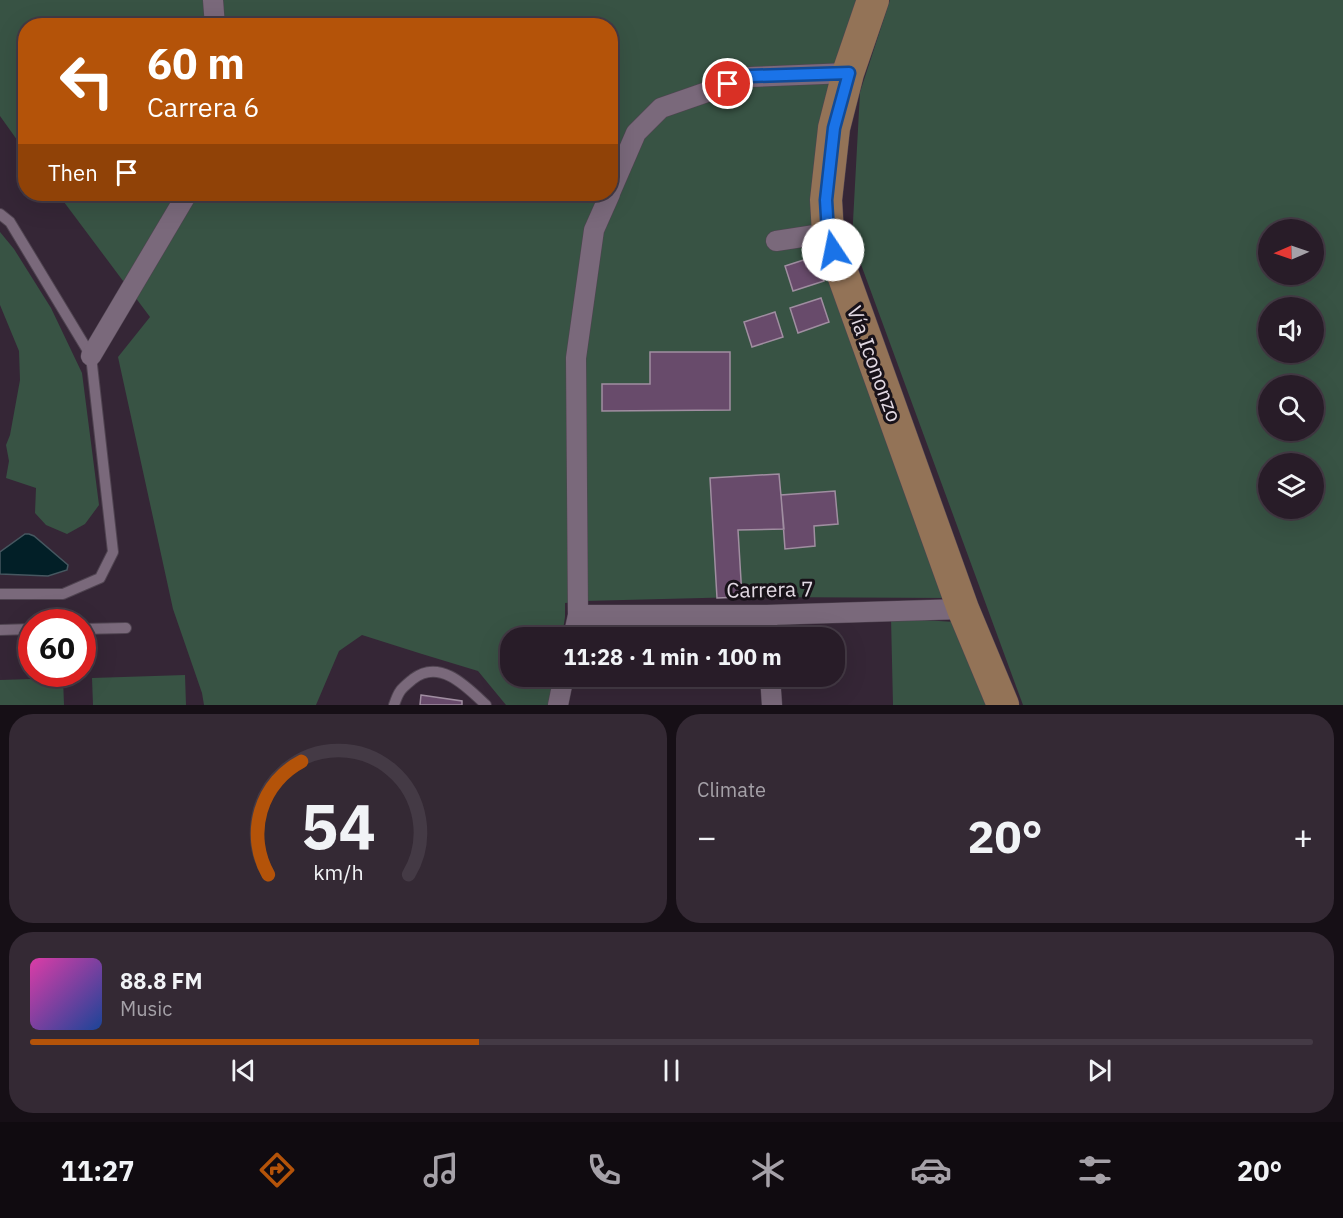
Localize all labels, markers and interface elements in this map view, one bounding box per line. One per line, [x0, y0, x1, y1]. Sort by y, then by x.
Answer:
text: 60 m [147, 36, 245, 91]
icon: left [48, 42, 126, 120]
pin [702, 58, 753, 109]
icon: arrive [711, 67, 744, 100]
text: Carrera 6 [147, 89, 259, 124]
icon: arrive [110, 156, 143, 189]
text: Then [48, 158, 98, 187]
position arrow [801, 218, 865, 282]
north arrow [1258, 219, 1324, 285]
map controls [1258, 219, 1324, 519]
button: sound [1258, 297, 1324, 363]
street label: Vía Icononzo [841, 302, 909, 426]
button: search [1258, 375, 1324, 441]
button: layers [1258, 453, 1324, 519]
street label: Carrera 7 [726, 574, 814, 604]
speed limit sign: 60 [18, 609, 96, 687]
text: 11:28 · 1 min · 100 m [563, 642, 782, 671]
text: Climate [697, 776, 766, 803]
text: 54 [301, 785, 375, 866]
text: 20° [967, 807, 1043, 865]
text: − [697, 815, 717, 858]
text: + [1293, 815, 1313, 858]
text: km/h [313, 859, 363, 887]
text: 88.8 FM [120, 966, 203, 995]
text: Music [120, 995, 172, 1022]
icon: previous [227, 1054, 260, 1087]
icon: pause [655, 1054, 688, 1087]
icon: next [1083, 1054, 1116, 1087]
icon: directions [256, 1149, 298, 1191]
icon: music [420, 1149, 462, 1191]
icon: phone [583, 1149, 625, 1191]
icon: climate [747, 1149, 789, 1191]
icon: car [910, 1149, 952, 1191]
icon: filters [1074, 1149, 1116, 1191]
text: 11:27 [61, 1153, 134, 1188]
text: 20° [1237, 1153, 1282, 1188]

